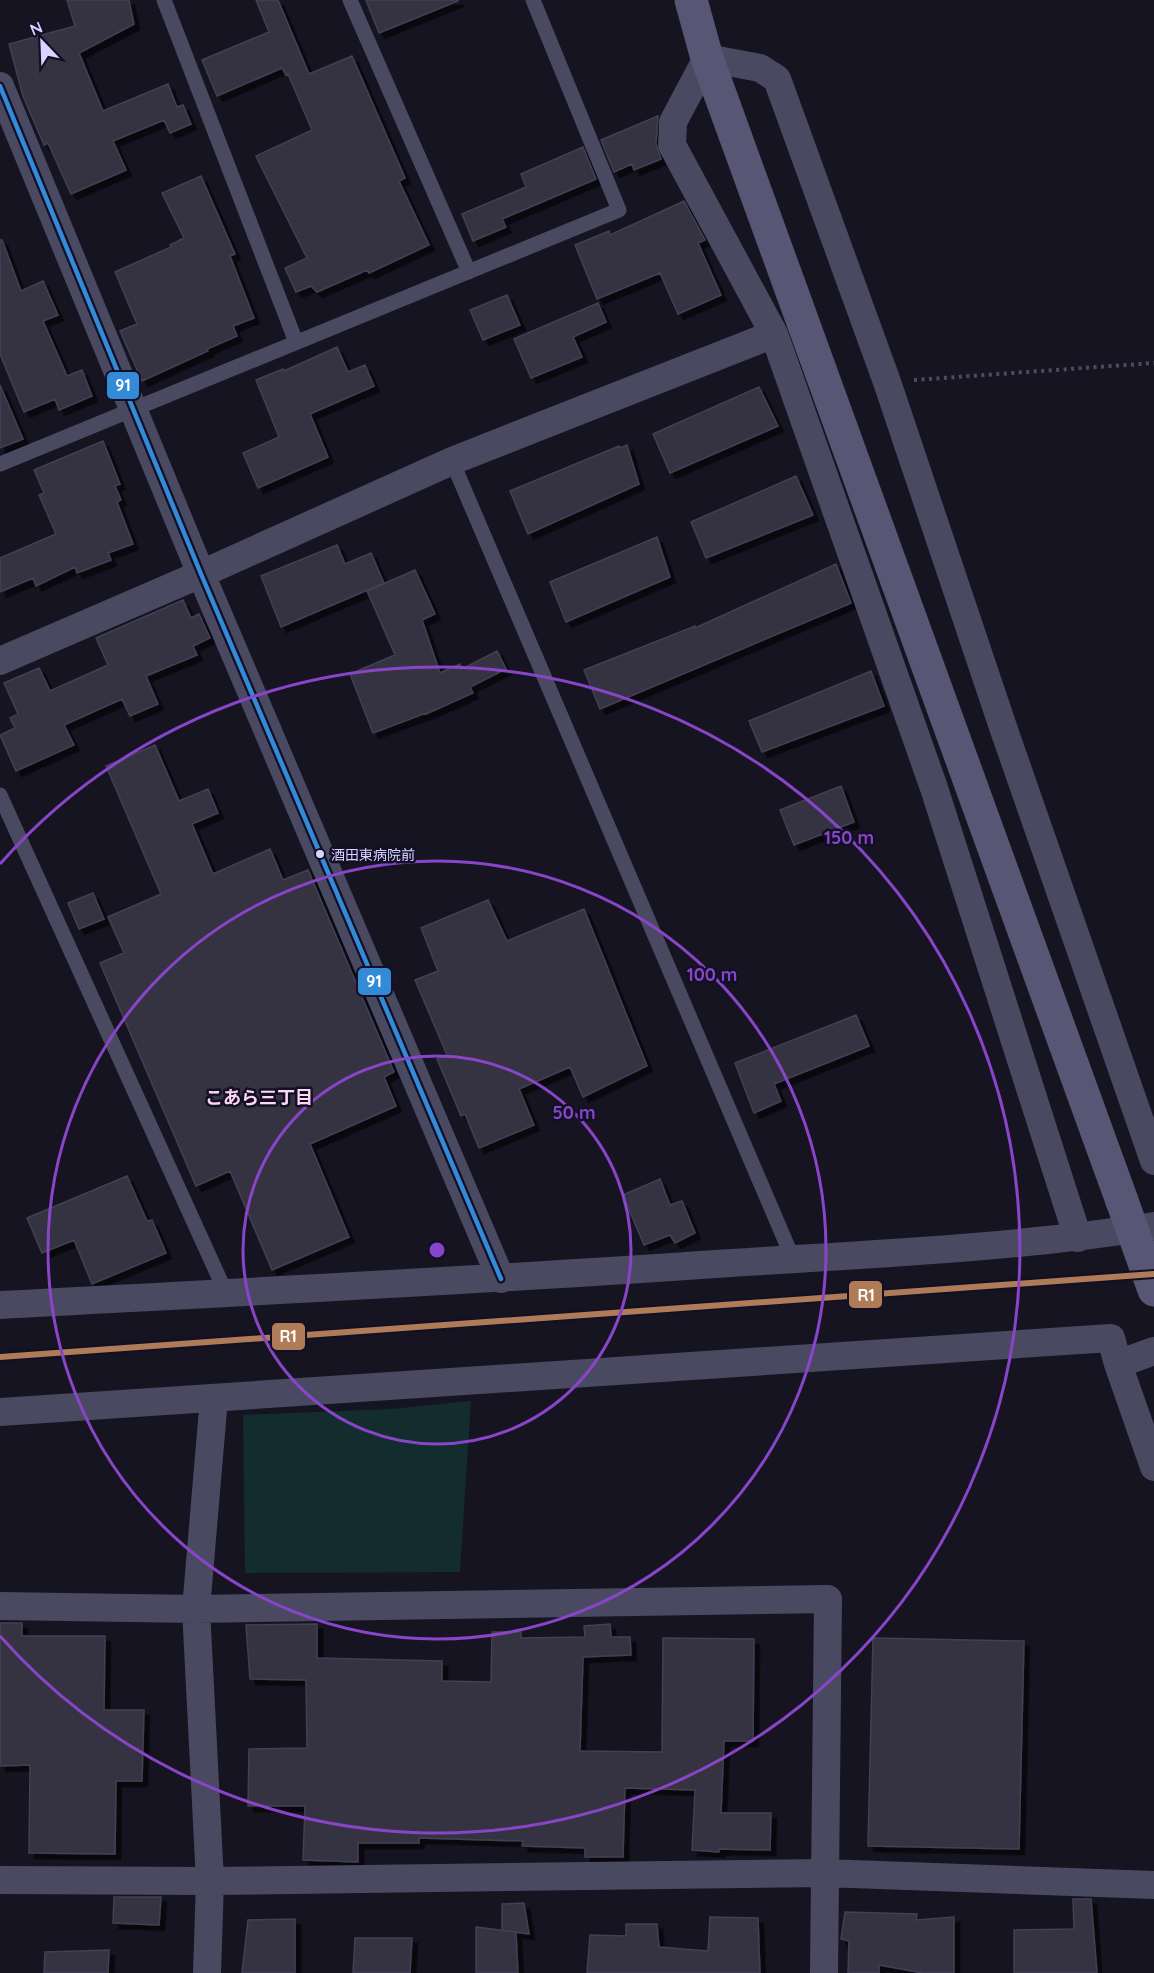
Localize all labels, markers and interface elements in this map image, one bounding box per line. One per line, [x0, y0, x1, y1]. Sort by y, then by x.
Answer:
north arrow [12, 12, 72, 72]
text: N [27, 17, 45, 40]
line badge: 91 [106, 371, 140, 400]
text: 91 [115, 375, 131, 395]
text: 150 m [824, 826, 874, 849]
place label: 酒田東病院前 [331, 846, 415, 864]
marker: 酒田東病院前 [314, 848, 326, 860]
text: 100 m [687, 963, 737, 986]
line badge: 91 [357, 967, 392, 996]
text: 91 [366, 971, 382, 991]
district label: こあら三丁目 [205, 1086, 313, 1109]
text: 50 m [552, 1101, 596, 1124]
centre of rings [427, 1240, 447, 1260]
line badge: R1 [848, 1280, 883, 1309]
text: R1 [857, 1285, 875, 1305]
line badge: R1 [271, 1322, 306, 1351]
text: R1 [279, 1326, 297, 1346]

